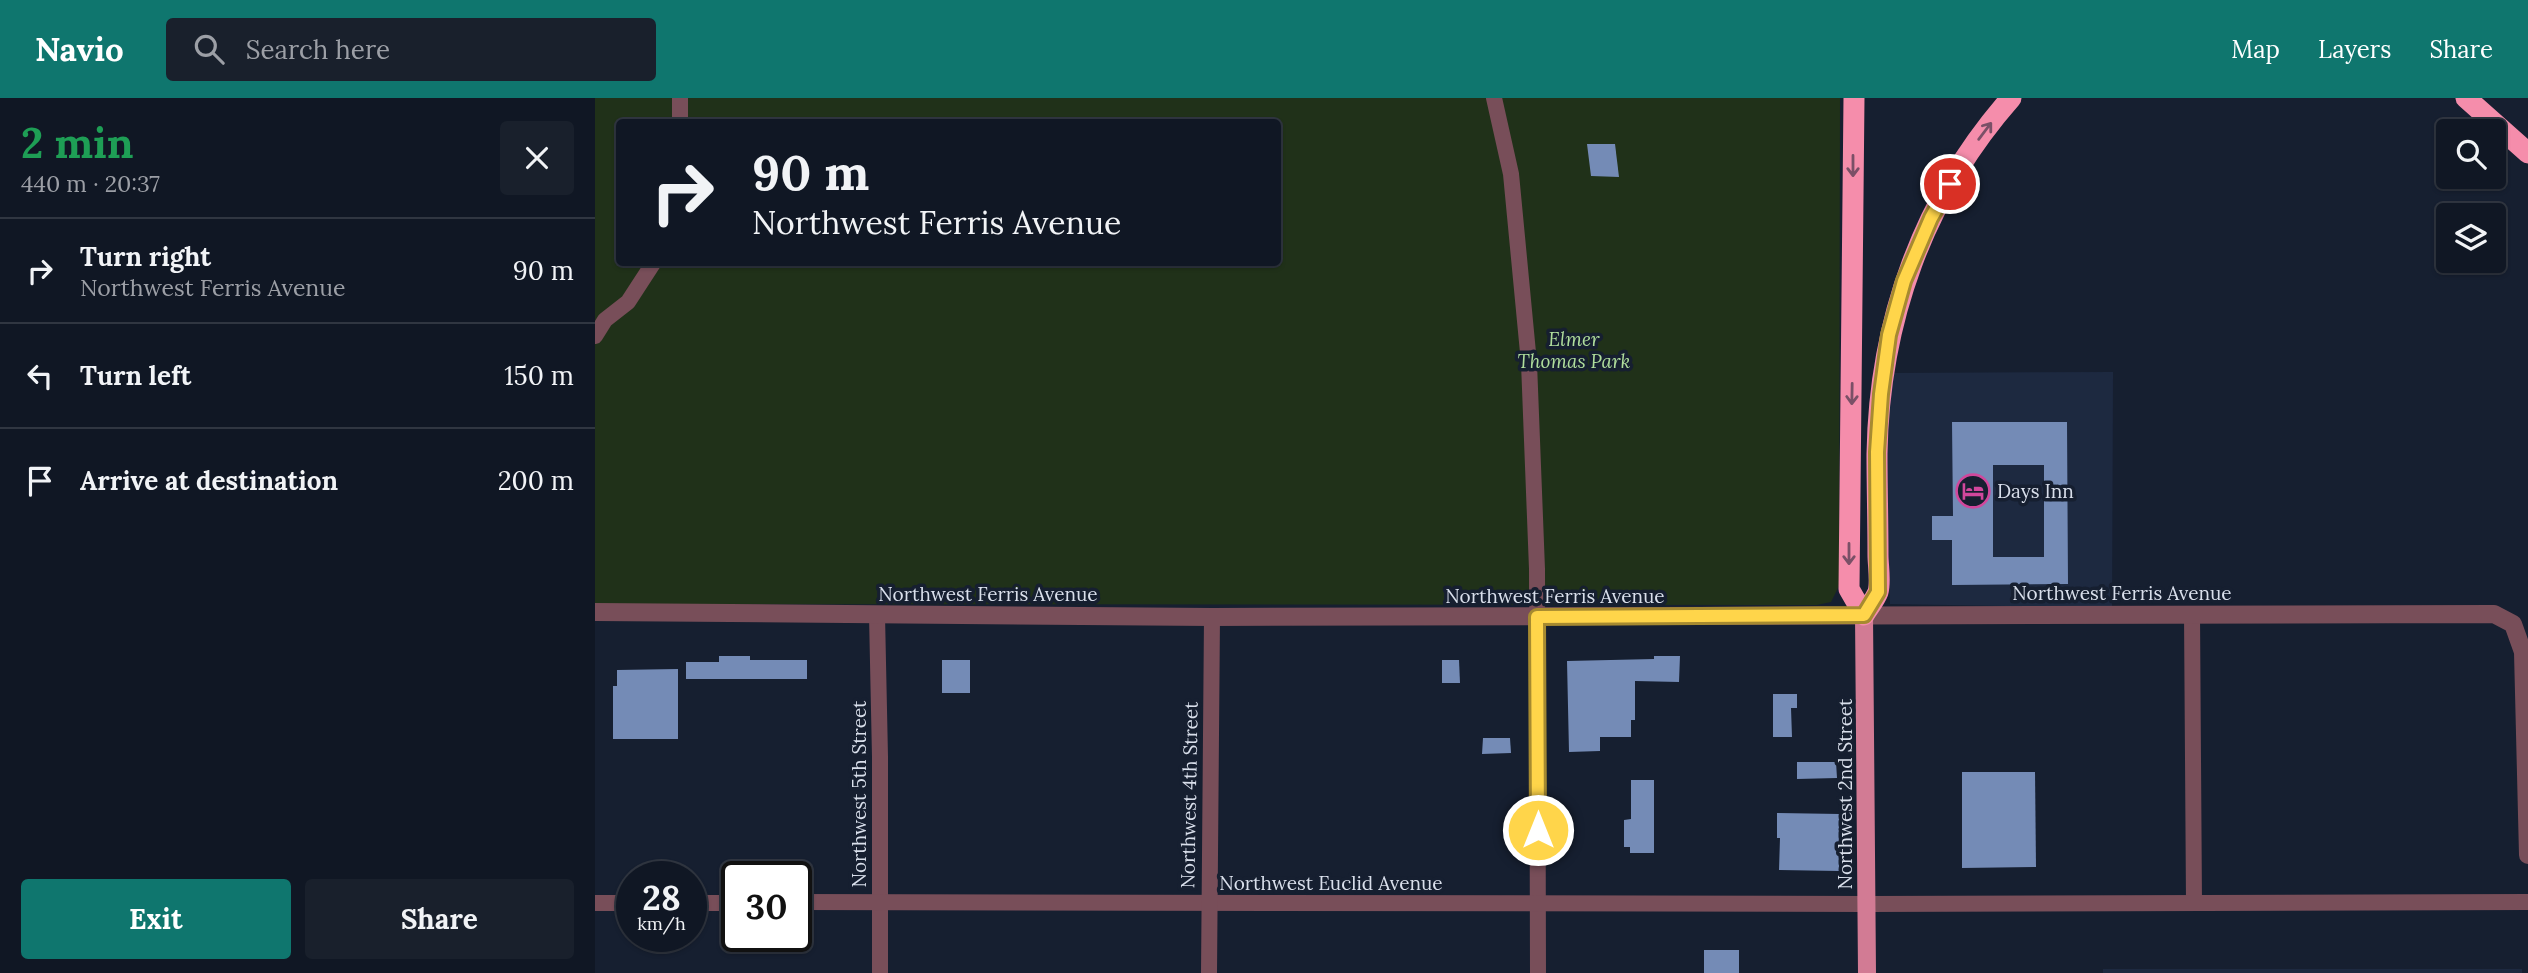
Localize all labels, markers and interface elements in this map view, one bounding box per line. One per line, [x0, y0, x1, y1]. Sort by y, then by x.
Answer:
search box [166, 18, 656, 81]
text: Navio [35, 28, 124, 70]
icon: search [190, 30, 228, 68]
text: Search here [246, 33, 390, 66]
text: Map [2231, 34, 2280, 65]
text: Layers [2318, 34, 2391, 65]
text: Share [2429, 34, 2493, 65]
text: 2 min [21, 116, 134, 170]
map controls [2436, 119, 2506, 273]
button: search [2436, 119, 2506, 189]
button: close [500, 121, 574, 195]
one-way arrow [1977, 121, 1992, 140]
text: 90 m [752, 141, 869, 203]
icon: right [637, 147, 728, 238]
one-way arrow [1846, 154, 1860, 177]
pin [1920, 154, 1980, 214]
icon: arrive [1931, 165, 1969, 203]
text: 440 m · 20:37 [21, 169, 160, 198]
text: Northwest Ferris Avenue [752, 202, 1121, 243]
button: layers [2436, 203, 2506, 273]
text: Turn right [80, 240, 211, 273]
icon: right [21, 252, 59, 290]
text: 90 m [513, 254, 574, 287]
text: Northwest Ferris Avenue [80, 273, 346, 302]
park label: Elmer Thomas Park [1518, 327, 1631, 373]
icon: left [21, 357, 59, 395]
text: Turn left [80, 359, 191, 392]
text: 150 m [504, 359, 574, 392]
one-way arrow [1845, 382, 1858, 405]
icon: arrive [21, 462, 59, 500]
text: Arrive at destination [80, 464, 338, 497]
text: 200 m [498, 464, 574, 497]
hotel icon: Days Inn [1954, 472, 1992, 510]
place label: Days Inn [1997, 479, 2074, 503]
one-way arrow [1842, 542, 1856, 565]
street label: Northwest Ferris Avenue [2012, 581, 2232, 605]
street label: Northwest Ferris Avenue [878, 582, 1098, 606]
street label: Northwest Ferris Avenue [1445, 584, 1665, 608]
street label: Northwest 2nd Street [1833, 698, 1857, 889]
street label: Northwest 5th Street [847, 700, 871, 887]
street label: Northwest 4th Street [1175, 701, 1203, 889]
position arrow [1501, 793, 1575, 867]
speed limit sign: 30 [721, 861, 812, 952]
street label: Northwest Euclid Avenue [1219, 871, 1443, 895]
text: 28 [642, 875, 681, 920]
button: Exit [21, 879, 291, 959]
button: Share [305, 879, 574, 959]
text: km/h [637, 912, 686, 935]

